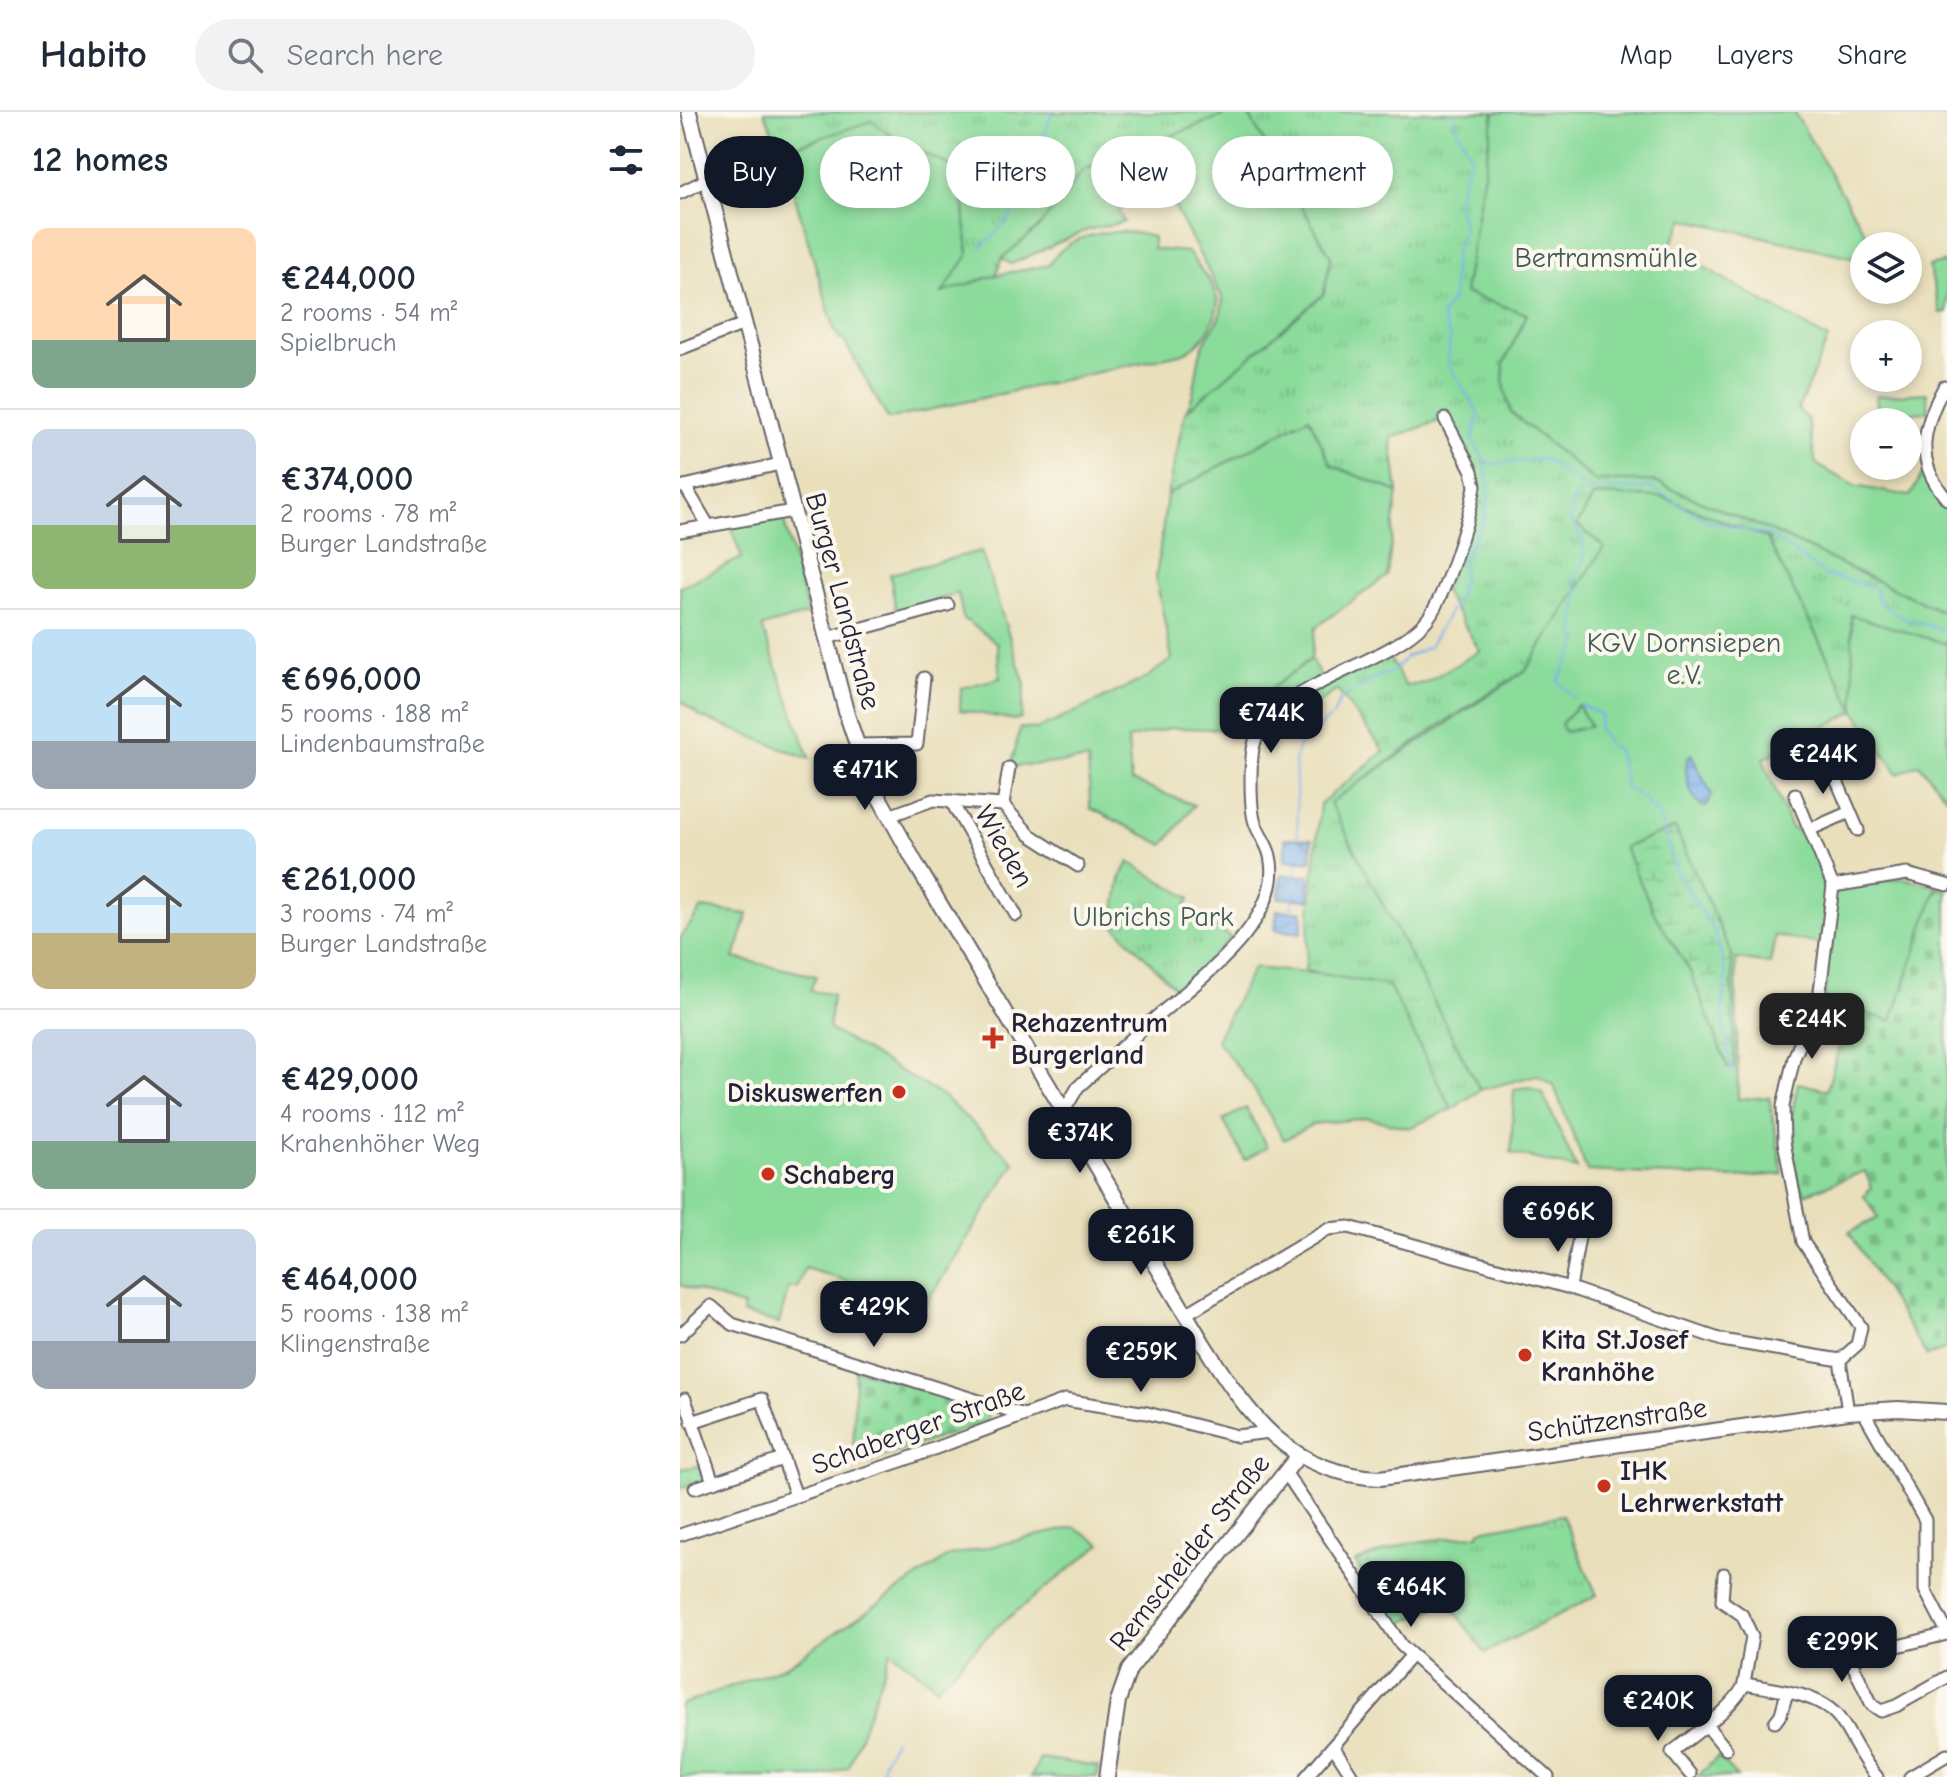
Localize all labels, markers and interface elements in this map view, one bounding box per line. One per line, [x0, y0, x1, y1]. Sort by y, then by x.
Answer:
search box [195, 19, 755, 91]
text: Habito [40, 33, 147, 77]
icon: search [223, 33, 267, 77]
text: Search here [287, 38, 443, 73]
text: Map [1620, 39, 1673, 71]
text: Layers [1717, 39, 1793, 71]
text: Share [1837, 39, 1907, 71]
chip: Buy [704, 136, 804, 208]
chip: Rent [820, 136, 930, 208]
chip: Filters [946, 136, 1075, 208]
chip: New [1091, 136, 1196, 208]
chip: Apartment [1212, 136, 1393, 208]
icon: filters [604, 138, 648, 182]
text: 12 homes [32, 140, 168, 180]
map controls [1850, 232, 1922, 480]
button: layers [1850, 232, 1922, 304]
park label: Bertramsmühle [1515, 242, 1697, 274]
text: €244,000 [280, 258, 416, 298]
icon: home [96, 260, 192, 356]
text: 2 rooms · 54 m² [280, 298, 457, 328]
button: + [1850, 320, 1922, 392]
text: Spielbruch [280, 328, 397, 358]
button: − [1850, 408, 1922, 480]
text: €374,000 [280, 459, 414, 499]
icon: home [96, 461, 192, 557]
street label: Burger Landstraße [799, 489, 887, 713]
text: 2 rooms · 78 m² [280, 499, 456, 529]
text: Burger Landstraße [280, 529, 487, 559]
park label: KGV Dornsiepen e.V. [1587, 627, 1781, 691]
text: €696,000 [280, 659, 422, 699]
icon: home [96, 661, 192, 757]
pin: €744K [1215, 687, 1327, 755]
text: €744K [1238, 698, 1304, 728]
text: 5 rooms · 188 m² [280, 699, 468, 729]
pin: €244K [1767, 728, 1879, 796]
text: Lindenbaumstraße [280, 729, 485, 759]
text: €244K [1788, 739, 1858, 769]
pin: €471K [809, 744, 921, 812]
text: €471K [832, 755, 898, 785]
street label: Wieden [968, 800, 1040, 893]
text: €261,000 [280, 859, 416, 899]
icon: home [96, 861, 192, 957]
text: 3 rooms · 74 m² [280, 899, 453, 929]
park label: Ulbrichs Park [1072, 901, 1234, 933]
text: Burger Landstraße [280, 929, 487, 959]
pin: €244K [1756, 993, 1868, 1061]
text: €244K [1777, 1004, 1847, 1034]
place label: Rehazentrum Burgerland [1011, 1007, 1168, 1071]
marker: Rehazentrum Burgerland [982, 1027, 1004, 1049]
text: €429,000 [280, 1059, 419, 1099]
icon: home [96, 1061, 192, 1157]
place label: Diskuswerfen [727, 1077, 883, 1109]
marker: Diskuswerfen [890, 1083, 908, 1101]
text: 4 rooms · 112 m² [280, 1099, 464, 1129]
pin: €374K [1024, 1107, 1136, 1175]
text: €374K [1046, 1118, 1114, 1148]
text: Krahenhöher Weg [280, 1129, 480, 1159]
place label: Schaberg [784, 1159, 896, 1191]
marker: Schaberg [759, 1165, 777, 1183]
pin: €696K [1502, 1186, 1614, 1254]
text: €696K [1521, 1197, 1595, 1227]
pin: €261K [1085, 1209, 1197, 1277]
text: €261K [1106, 1220, 1176, 1250]
text: €464,000 [280, 1259, 418, 1299]
icon: home [96, 1261, 192, 1357]
pin: €429K [818, 1281, 930, 1349]
text: €429K [838, 1292, 910, 1322]
text: 5 rooms · 138 m² [280, 1299, 468, 1329]
place label: Kita St.Josef Kranhöhe [1541, 1324, 1689, 1388]
pin: €259K [1085, 1326, 1197, 1394]
text: Klingenstraße [280, 1329, 430, 1359]
text: €259K [1105, 1337, 1177, 1367]
marker: Kita St.Josef Kranhöhe [1516, 1346, 1534, 1364]
street label: Schaberger Straße [807, 1375, 1029, 1481]
street label: Schützenstraße [1525, 1392, 1709, 1448]
street label: Remscheider Straße [1103, 1448, 1276, 1657]
place label: IHK Lehrwerkstatt [1620, 1455, 1784, 1519]
marker: IHK Lehrwerkstatt [1595, 1477, 1613, 1495]
pin: €464K [1355, 1561, 1467, 1629]
text: €464K [1376, 1572, 1446, 1602]
pin: €299K [1786, 1616, 1898, 1684]
text: €299K [1806, 1627, 1878, 1657]
pin: €240K [1602, 1675, 1714, 1743]
text: €240K [1622, 1686, 1694, 1716]

